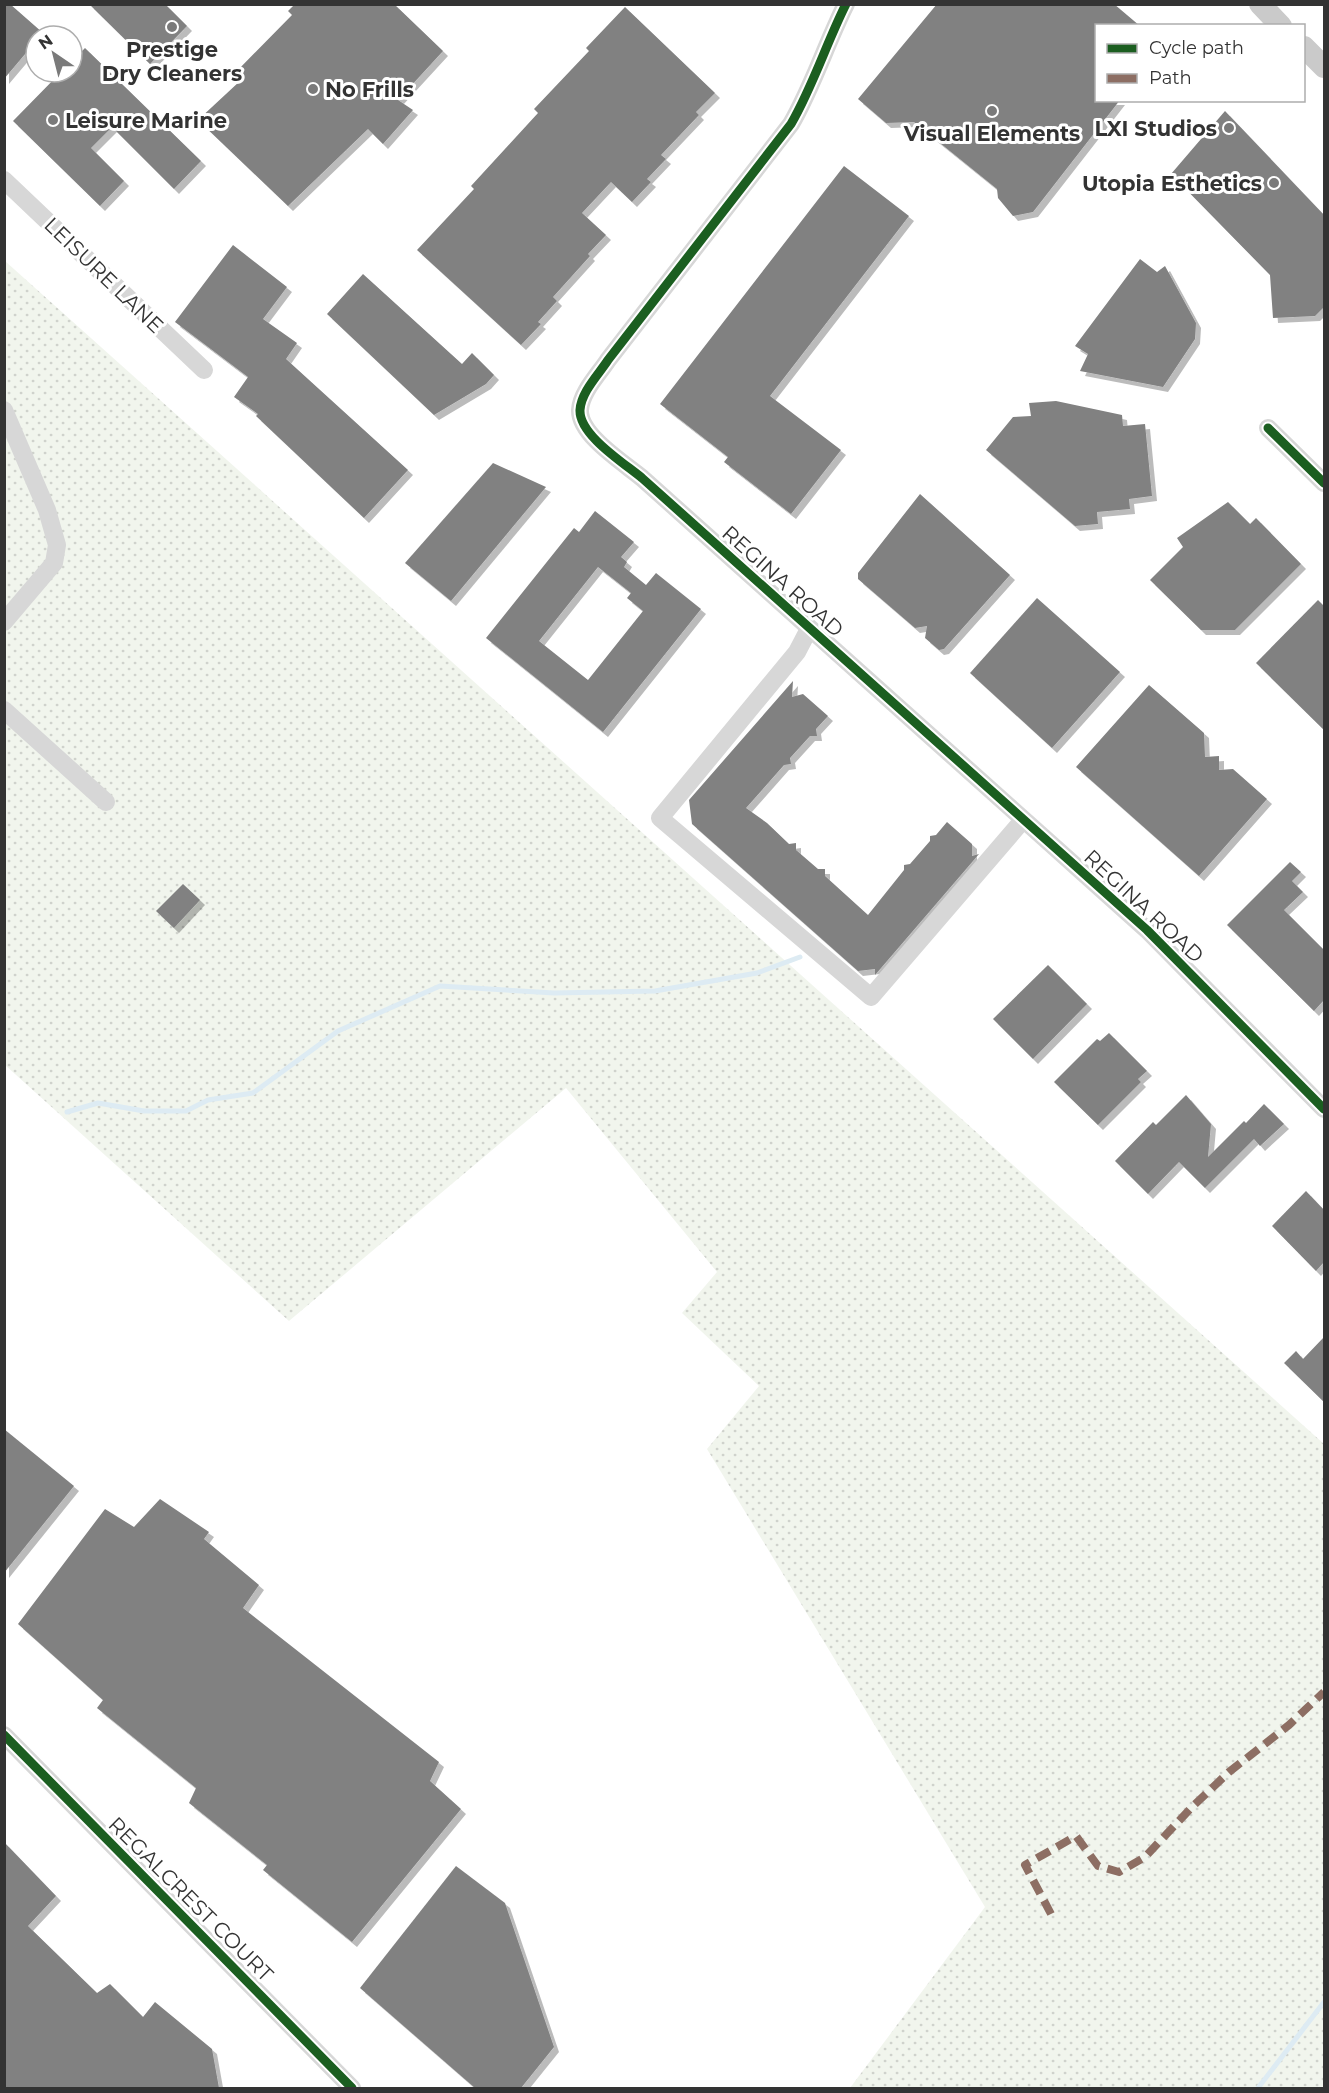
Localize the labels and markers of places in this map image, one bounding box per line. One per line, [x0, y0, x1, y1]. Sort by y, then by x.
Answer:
marker: Prestige Dry Cleaners [165, 20, 179, 34]
place label: Prestige Dry Cleaners [102, 37, 242, 86]
place label: No Frills [325, 77, 414, 102]
marker: No Frills [306, 82, 320, 96]
marker: Visual Elements [985, 104, 999, 118]
place label: Leisure Marine [65, 108, 227, 133]
marker: Leisure Marine [46, 113, 60, 127]
place label: LXI Studios [1094, 116, 1217, 141]
place label: Visual Elements [903, 121, 1080, 146]
marker: LXI Studios [1222, 121, 1236, 135]
place label: Utopia Esthetics [1082, 171, 1262, 196]
marker: Utopia Esthetics [1267, 176, 1281, 190]

